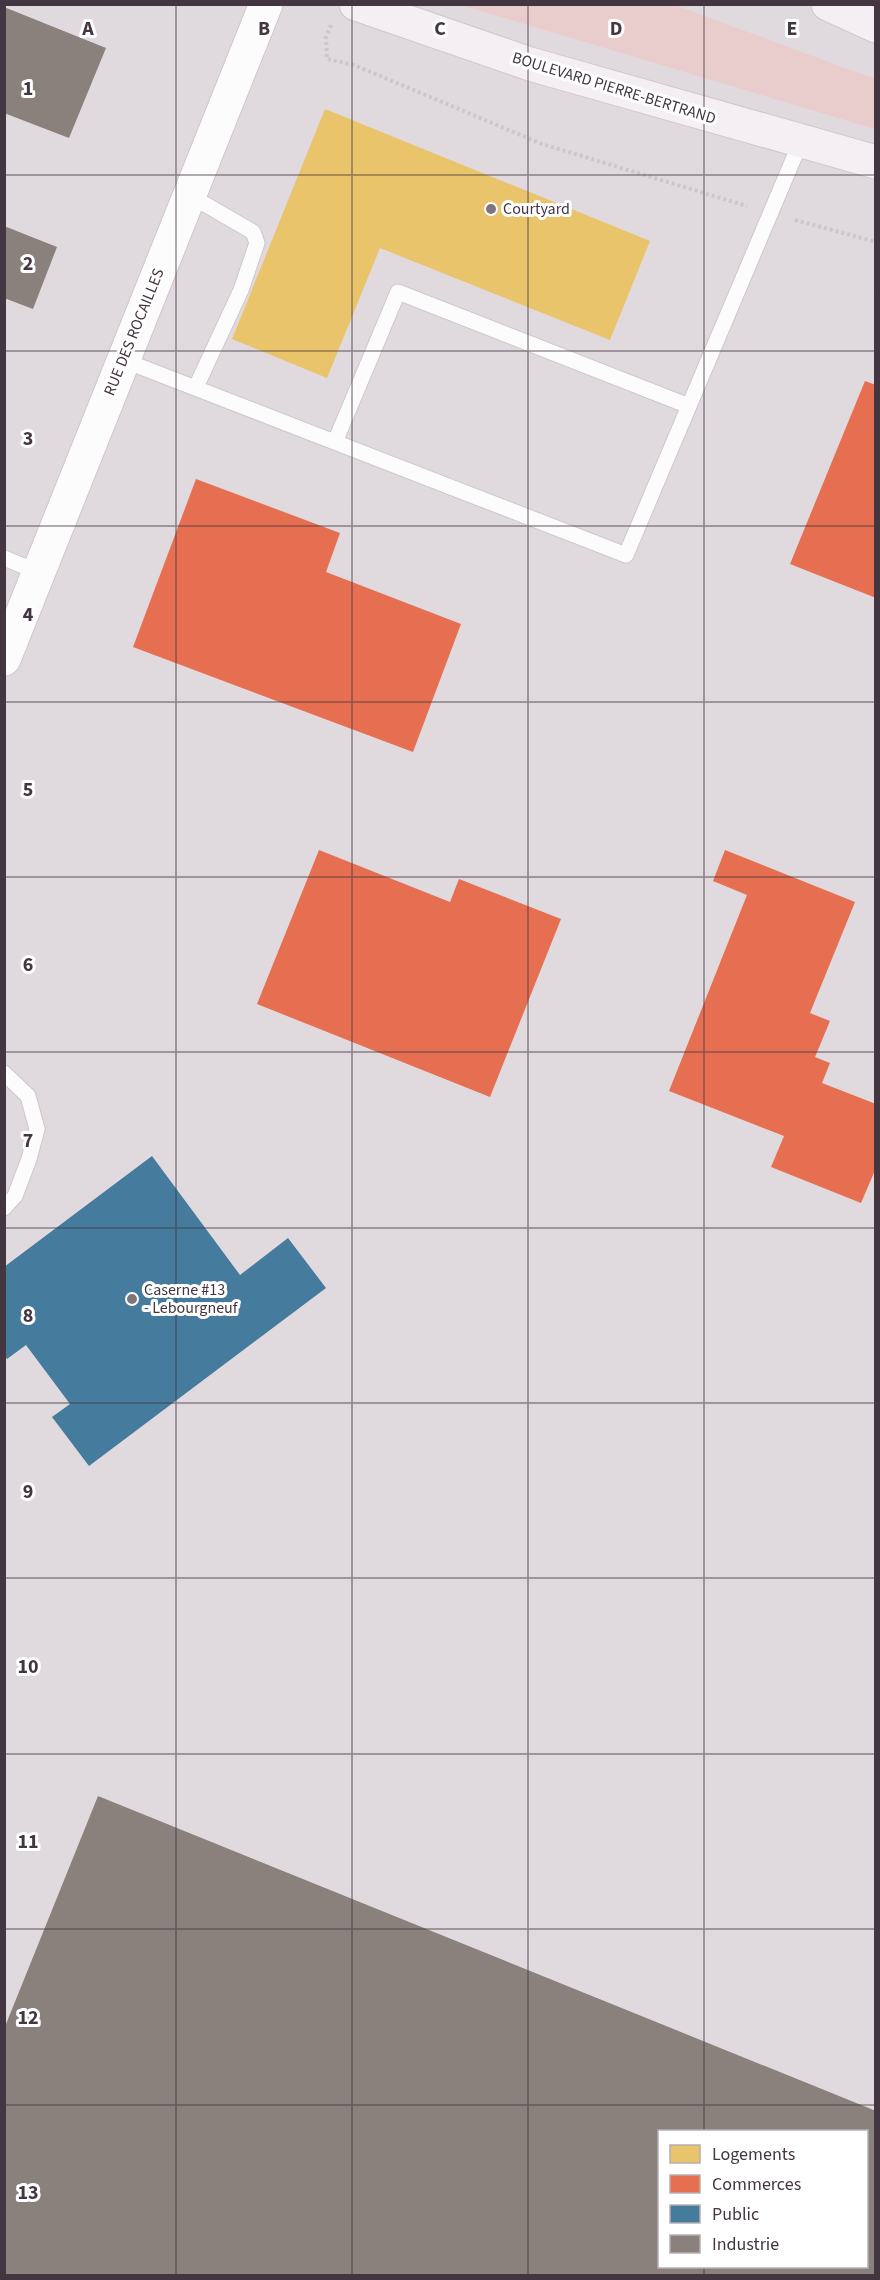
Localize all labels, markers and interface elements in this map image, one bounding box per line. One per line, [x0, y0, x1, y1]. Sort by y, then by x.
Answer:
text: A [81, 15, 94, 43]
text: B [258, 15, 270, 43]
text: C [434, 15, 446, 43]
text: D [610, 15, 622, 43]
text: E [787, 15, 797, 43]
street label: BOULEVARD PIERRE-BERTRAND [509, 46, 719, 130]
text: 1 [23, 75, 33, 103]
place label: Courtyard [503, 198, 570, 220]
marker: Courtyard [484, 202, 498, 216]
text: 2 [23, 250, 33, 278]
street label: RUE DES ROCAILLES [98, 265, 170, 399]
text: 3 [23, 425, 33, 453]
text: 4 [23, 601, 34, 629]
text: 5 [23, 776, 33, 804]
text: 6 [23, 951, 33, 979]
text: 7 [23, 1127, 33, 1155]
place label: Caserne #13 - Lebourgneuf [144, 1279, 239, 1319]
marker: Caserne #13 - Lebourgneuf [125, 1292, 139, 1306]
text: 8 [23, 1302, 33, 1330]
text: 9 [23, 1478, 33, 1506]
text: 10 [17, 1653, 39, 1681]
text: 11 [17, 1828, 39, 1856]
text: 12 [17, 2004, 39, 2032]
legend [658, 2130, 868, 2268]
text: Logements [712, 2142, 795, 2167]
text: Commerces [712, 2172, 801, 2197]
text: 13 [17, 2179, 39, 2207]
text: Public [712, 2202, 759, 2227]
text: Industrie [712, 2232, 779, 2257]

